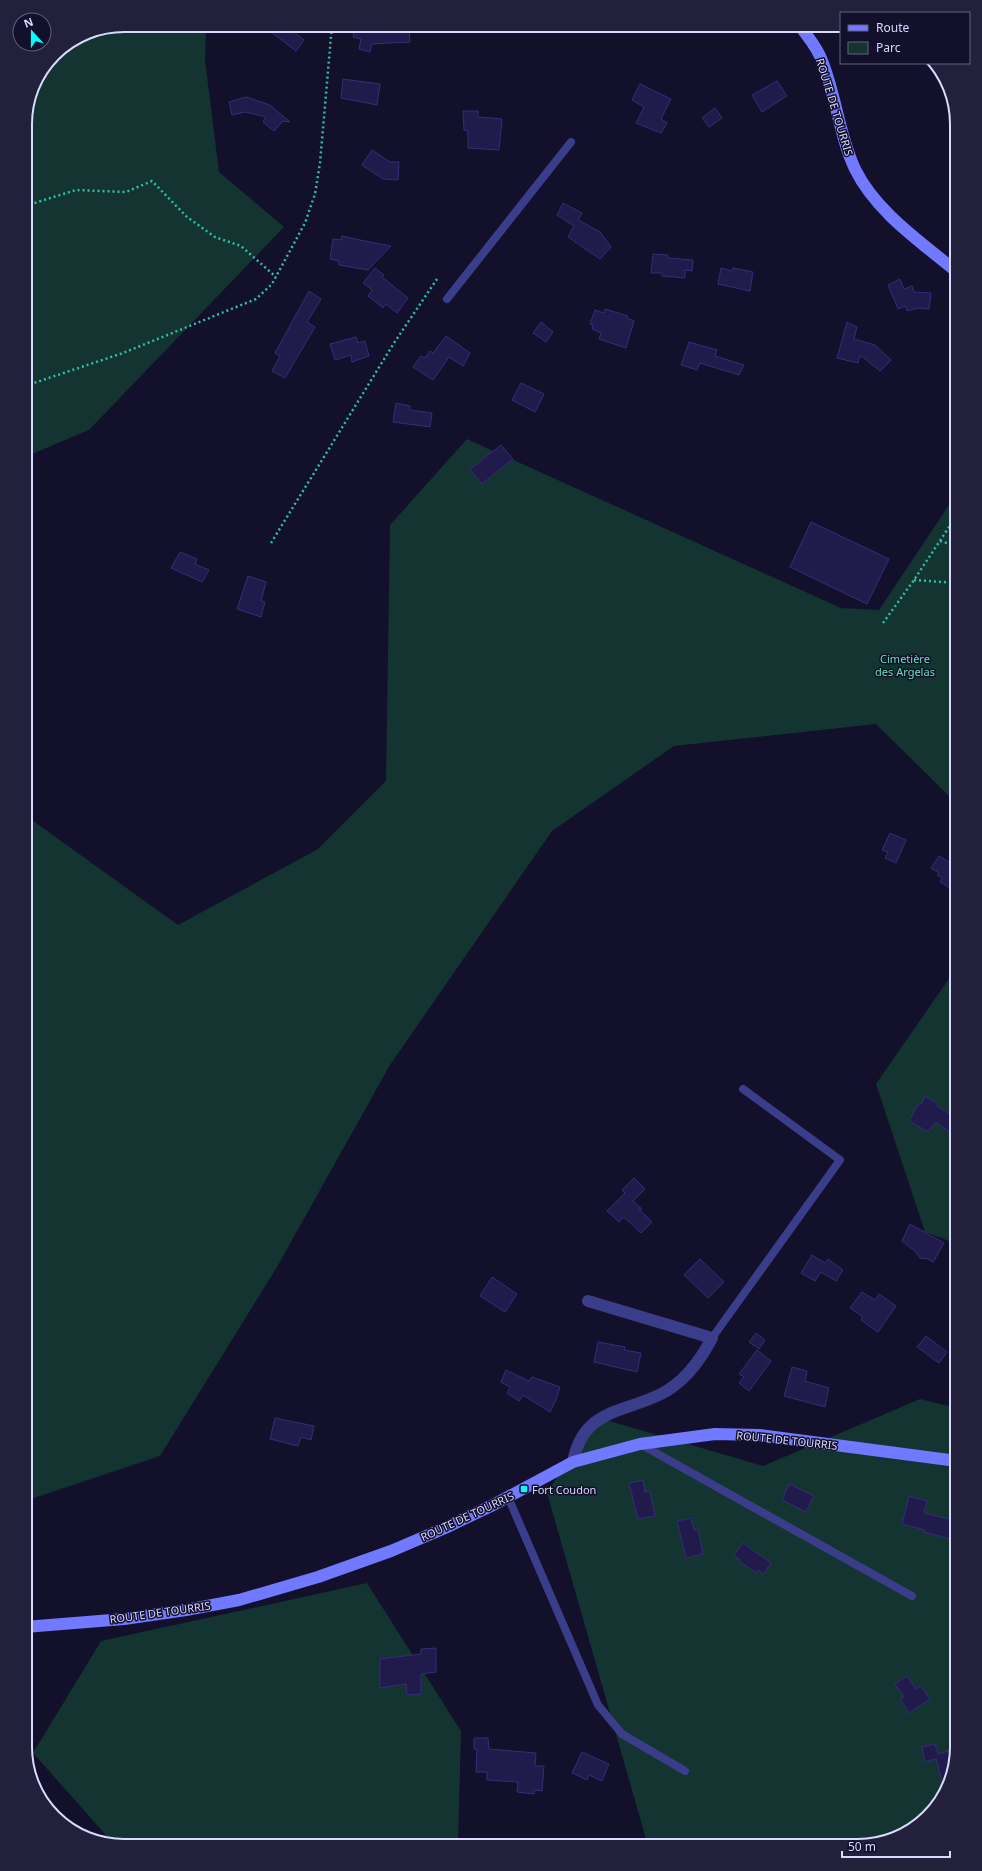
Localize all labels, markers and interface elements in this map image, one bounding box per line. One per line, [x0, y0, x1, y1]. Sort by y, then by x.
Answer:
north arrow [12, 12, 52, 52]
legend [840, 12, 970, 64]
text: N [21, 14, 35, 31]
text: Route [876, 19, 909, 36]
text: Parc [876, 39, 901, 56]
street label: ROUTE DE TOURRIS [813, 56, 857, 158]
park label: Cimetière des Argelas [875, 651, 935, 679]
street label: ROUTE DE TOURRIS [736, 1427, 838, 1453]
place label: Fort Coudon [532, 1482, 596, 1497]
marker: Fort Coudon [519, 1484, 529, 1494]
street label: ROUTE DE TOURRIS [418, 1488, 516, 1544]
street label: ROUTE DE TOURRIS [109, 1598, 211, 1626]
scale bar [842, 1833, 950, 1859]
text: 50 m [848, 1838, 876, 1855]

